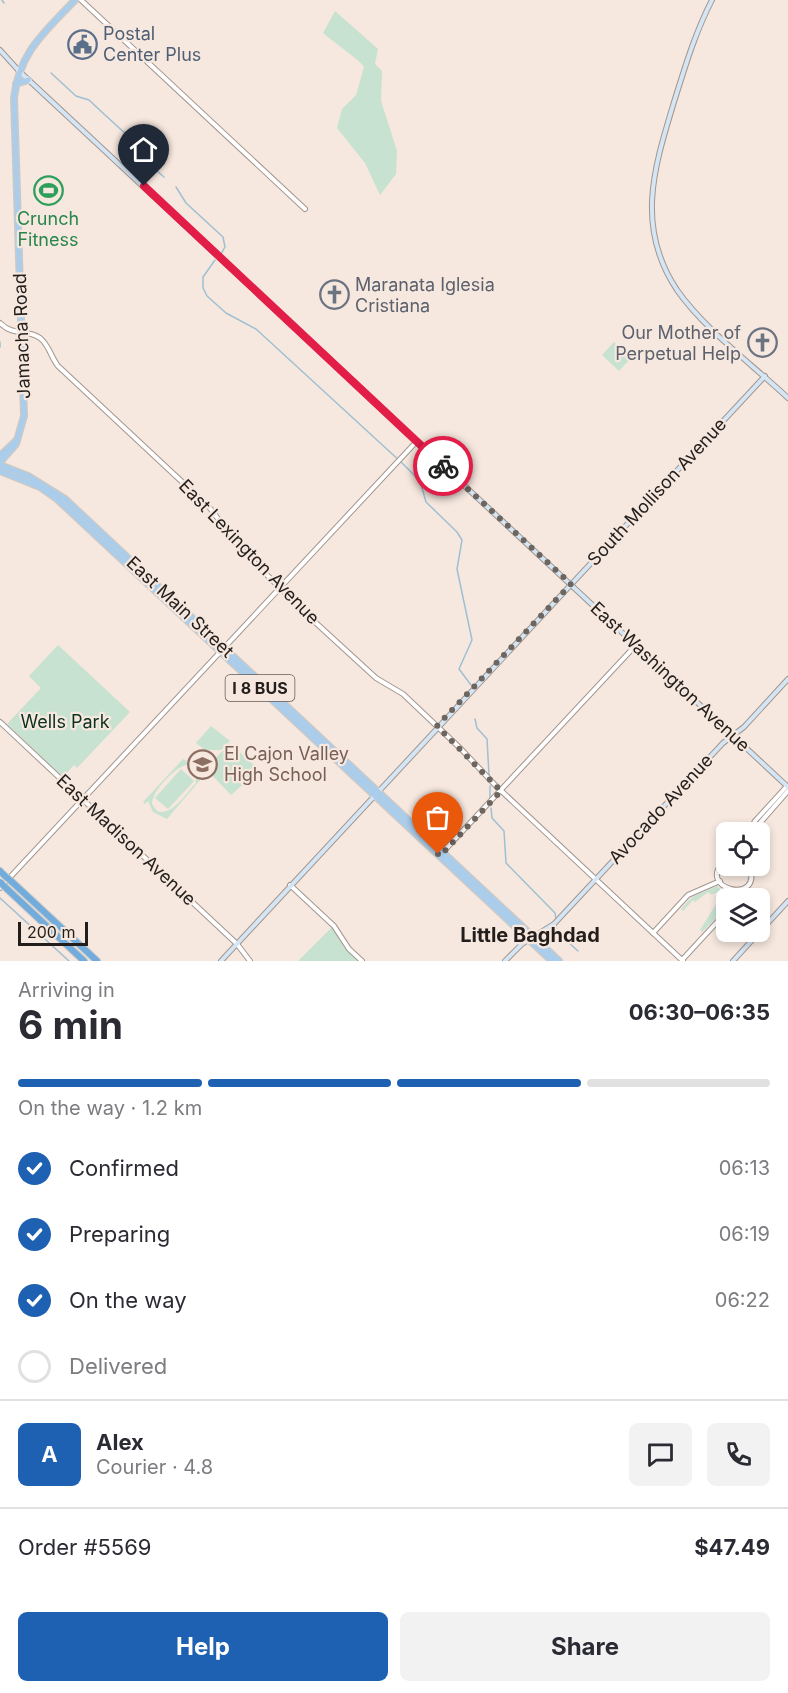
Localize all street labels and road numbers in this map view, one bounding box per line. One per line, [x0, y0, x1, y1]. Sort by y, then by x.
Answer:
street label: Jamacha Road [9, 273, 34, 399]
street label: South Mollison Avenue [583, 414, 730, 570]
street label: East Lexington Avenue [175, 475, 324, 628]
street label: East Main Street [122, 552, 238, 662]
street label: East Washington Avenue [586, 597, 754, 756]
road number: I 8 BUS [226, 675, 294, 701]
street label: Avocado Avenue [604, 749, 717, 868]
street label: East Madison Avenue [52, 770, 200, 909]

